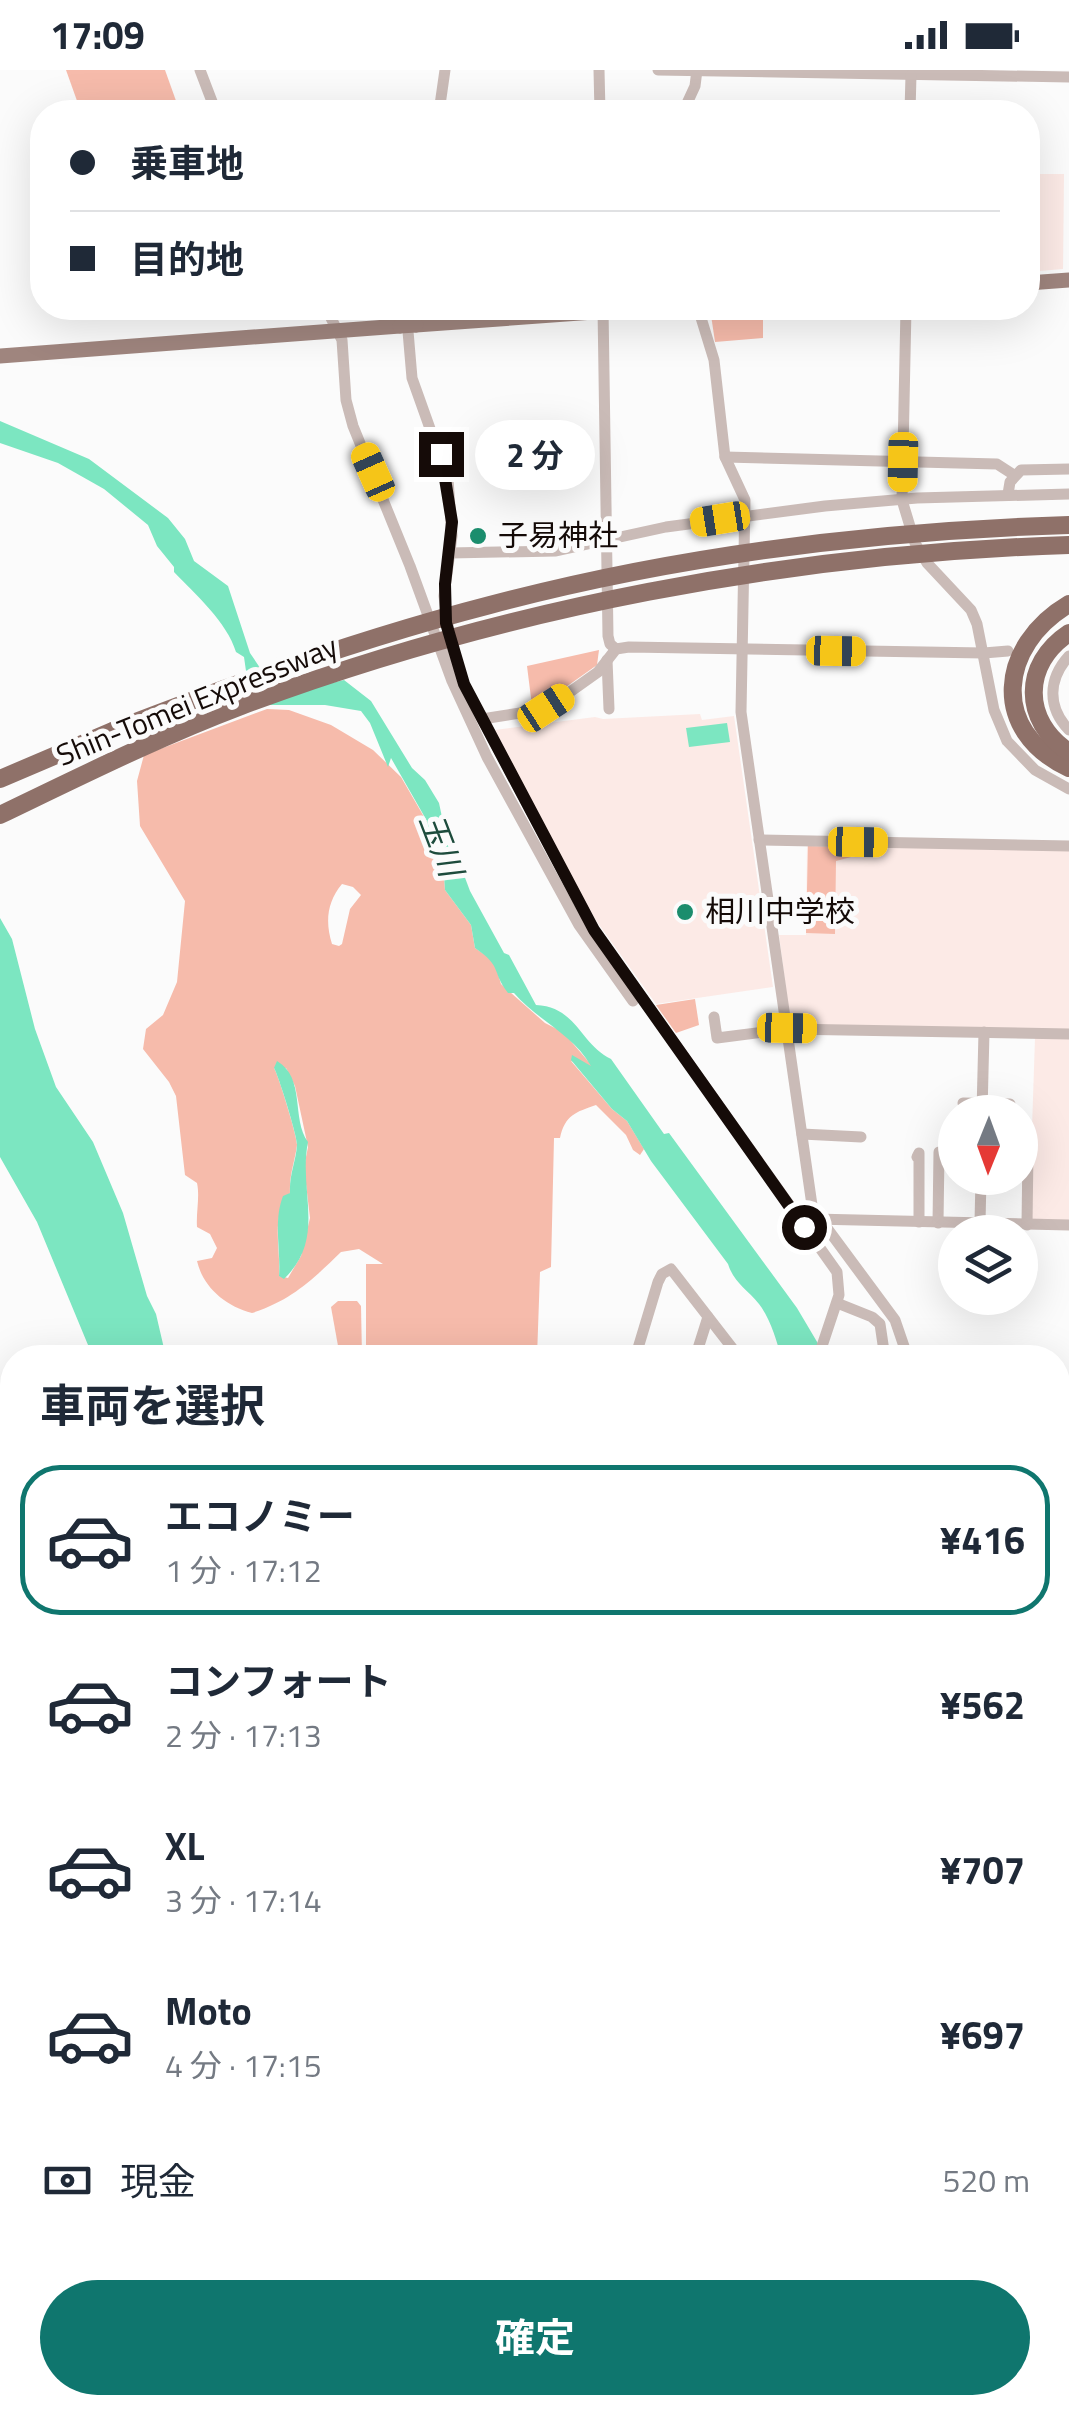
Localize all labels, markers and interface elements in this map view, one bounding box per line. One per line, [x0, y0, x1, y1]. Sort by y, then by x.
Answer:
text: 17:09 [50, 6, 145, 64]
text: 乗車地 [130, 134, 244, 192]
text: 目的地 [130, 230, 244, 288]
callout: 2 分 [476, 419, 596, 489]
text: 2 分 [507, 431, 563, 479]
route end [419, 432, 464, 477]
car [887, 432, 919, 492]
car [347, 438, 399, 506]
car [688, 499, 752, 539]
place label: 子易神社 [498, 512, 618, 558]
marker: 子易神社 [467, 525, 489, 547]
street label: Shin-Tomei Expressway [49, 623, 344, 778]
car [806, 635, 866, 667]
car [513, 679, 579, 737]
water label: 玉川 [408, 806, 477, 886]
car [828, 826, 888, 858]
place label: 相川中学校 [705, 888, 855, 934]
marker: 相川中学校 [674, 901, 696, 923]
car [757, 1012, 817, 1044]
north arrow [938, 1095, 1038, 1195]
map controls [938, 1095, 1038, 1315]
route start [782, 1205, 827, 1250]
button: layers [938, 1215, 1038, 1315]
text: 車両を選択 [40, 1371, 265, 1439]
text: エコノミー [165, 1487, 355, 1545]
icon: car [45, 1495, 135, 1585]
text: ¥416 [940, 1511, 1025, 1569]
text: 1 分 · 17:12 [165, 1546, 322, 1594]
text: コンフォート [165, 1652, 392, 1710]
icon: car [45, 1660, 135, 1750]
text: ¥562 [940, 1676, 1025, 1734]
text: 2 分 · 17:13 [165, 1711, 322, 1759]
text: XL [165, 1817, 205, 1875]
icon: car [45, 1825, 135, 1915]
text: ¥707 [940, 1841, 1025, 1899]
text: 3 分 · 17:14 [165, 1876, 322, 1924]
text: Moto [165, 1982, 252, 2040]
icon: car [45, 1990, 135, 2080]
text: ¥697 [940, 2006, 1025, 2064]
text: 4 分 · 17:15 [165, 2041, 322, 2089]
text: 現金 [120, 2152, 196, 2210]
icon: cash [40, 2153, 95, 2208]
text: 520 m [942, 2156, 1030, 2204]
button: 確定 [40, 2280, 1030, 2395]

